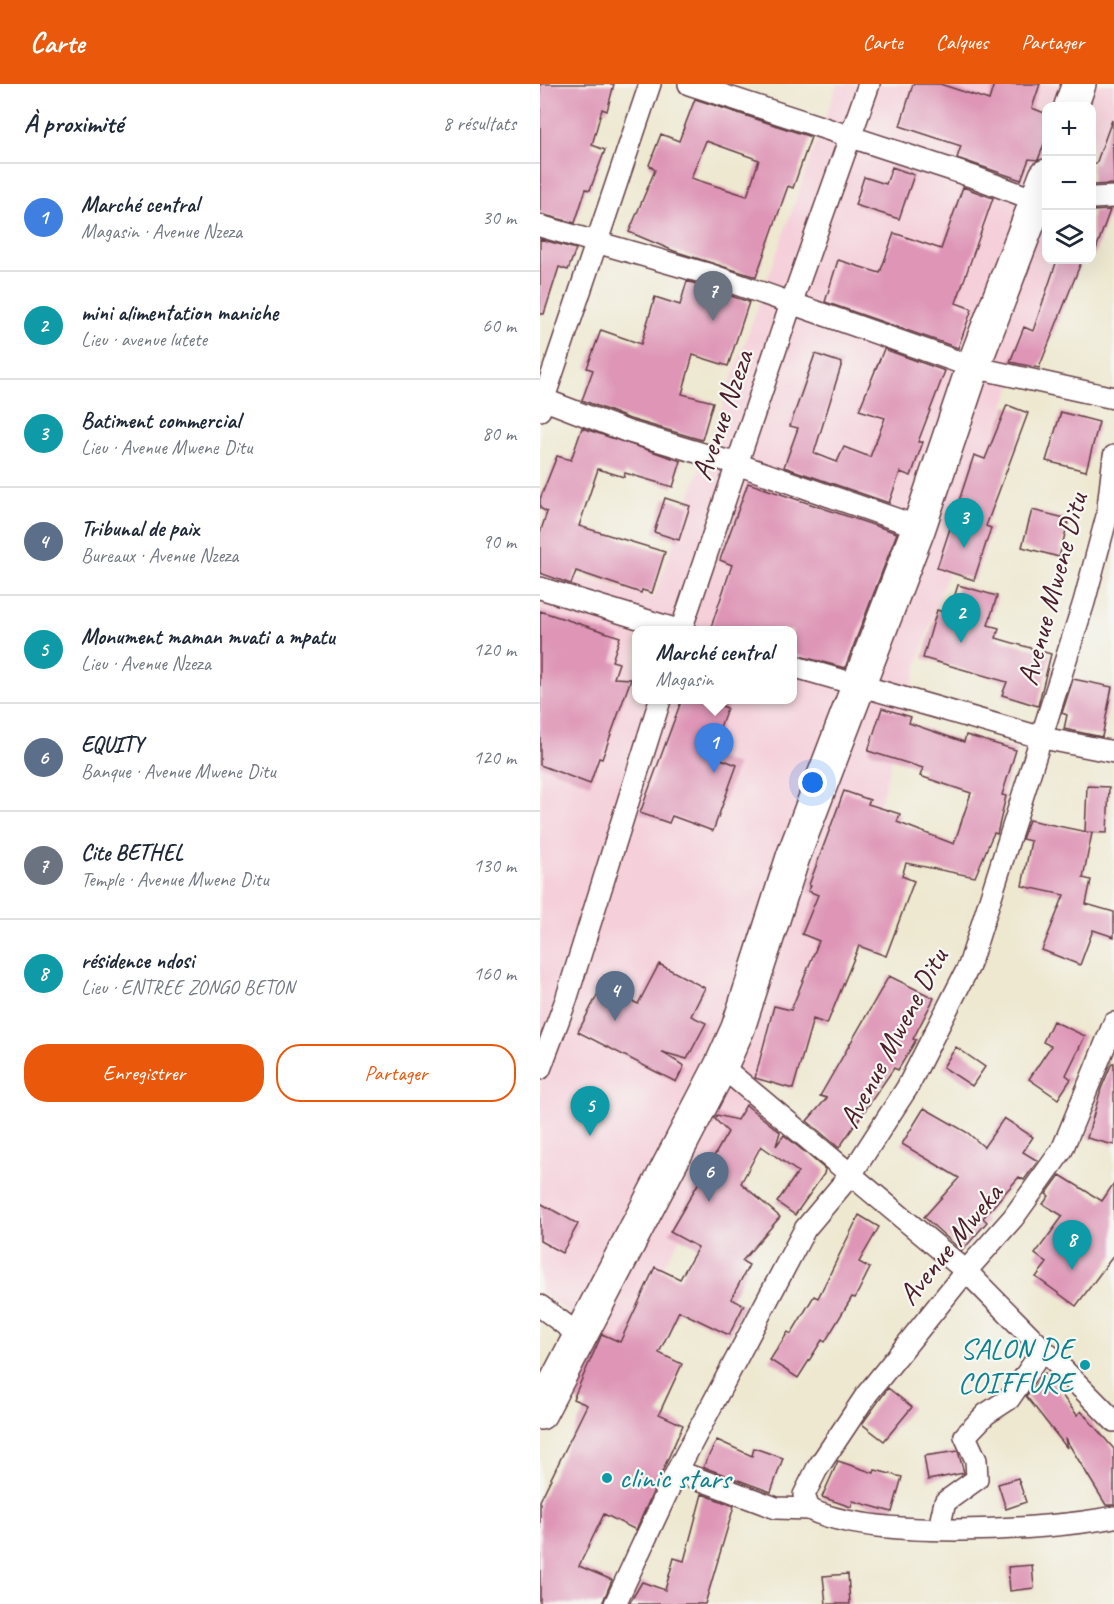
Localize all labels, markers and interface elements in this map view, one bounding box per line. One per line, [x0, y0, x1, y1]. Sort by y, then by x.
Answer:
text: Carte [30, 25, 85, 60]
text: Carte [862, 29, 903, 55]
text: Calques [936, 29, 988, 55]
text: Partager [1021, 29, 1084, 55]
map controls [1042, 102, 1096, 264]
button: + [1042, 102, 1096, 156]
text: À proximité [24, 107, 123, 140]
text: 8 résultats [443, 111, 516, 136]
button: − [1042, 156, 1096, 210]
text: Marché central [81, 191, 199, 219]
text: 1 [39, 205, 48, 230]
text: 30 m [482, 205, 516, 230]
button: layers [1042, 210, 1096, 264]
text: Magasin · Avenue Nzeza [81, 219, 242, 244]
pin: 7 [694, 272, 732, 321]
text: mini alimentation maniche [81, 299, 278, 327]
text: 2 [39, 313, 48, 338]
text: 60 m [482, 313, 516, 338]
text: Lieu · avenue lutete [81, 327, 207, 352]
street label: Avenue Nzeza [682, 343, 763, 485]
text: Batiment commercial [81, 407, 240, 435]
text: 3 [39, 421, 48, 446]
text: 80 m [482, 421, 516, 446]
text: Lieu · Avenue Mwene Ditu [81, 435, 252, 460]
street label: Avenue Mwene Ditu [1008, 487, 1096, 689]
pin: 3 [944, 498, 984, 548]
text: Tribunal de paix [81, 515, 199, 543]
text: 4 [39, 529, 48, 554]
text: 90 m [482, 529, 516, 554]
text: Bureaux · Avenue Nzeza [81, 543, 238, 568]
pin: 2 [942, 594, 980, 643]
text: Monument maman mvati a mpatu [81, 623, 335, 651]
popup [632, 626, 797, 704]
text: 5 [39, 637, 48, 662]
text: 120 m [473, 637, 516, 662]
text: Marché central [656, 639, 773, 667]
text: Lieu · Avenue Nzeza [81, 651, 211, 676]
text: Magasin [656, 667, 713, 692]
pin: 1 [694, 724, 734, 773]
text: EQUITY [81, 731, 144, 759]
text: 6 [39, 745, 48, 770]
text: 120 m [473, 745, 516, 770]
text: Banque · Avenue Mwene Ditu [81, 759, 276, 784]
your location [798, 768, 827, 797]
text: Cite BETHEL [81, 839, 183, 867]
text: 7 [39, 853, 48, 878]
text: 130 m [473, 853, 516, 878]
text: Temple · Avenue Mwene Ditu [81, 867, 269, 892]
street label: Avenue Mwene Ditu [830, 940, 957, 1134]
text: résidence ndosi [81, 947, 194, 975]
text: 8 [39, 961, 48, 986]
text: 160 m [473, 961, 516, 986]
pin: 4 [596, 972, 634, 1021]
text: Lieu · ENTREE ZONGO BETON [81, 975, 295, 1000]
button: Enregistrer [24, 1044, 264, 1102]
button: Partager [276, 1044, 516, 1102]
pin: 5 [571, 1086, 610, 1136]
pin: 6 [690, 1152, 728, 1202]
street label: Avenue Mweka [889, 1174, 1012, 1313]
pin: 8 [1052, 1220, 1092, 1270]
place label: SALON DE COIFFURE [958, 1329, 1077, 1401]
marker: SALON DE COIFFURE [1078, 1358, 1092, 1372]
place label: clinic stars [619, 1459, 734, 1497]
marker: clinic stars [600, 1471, 614, 1485]

